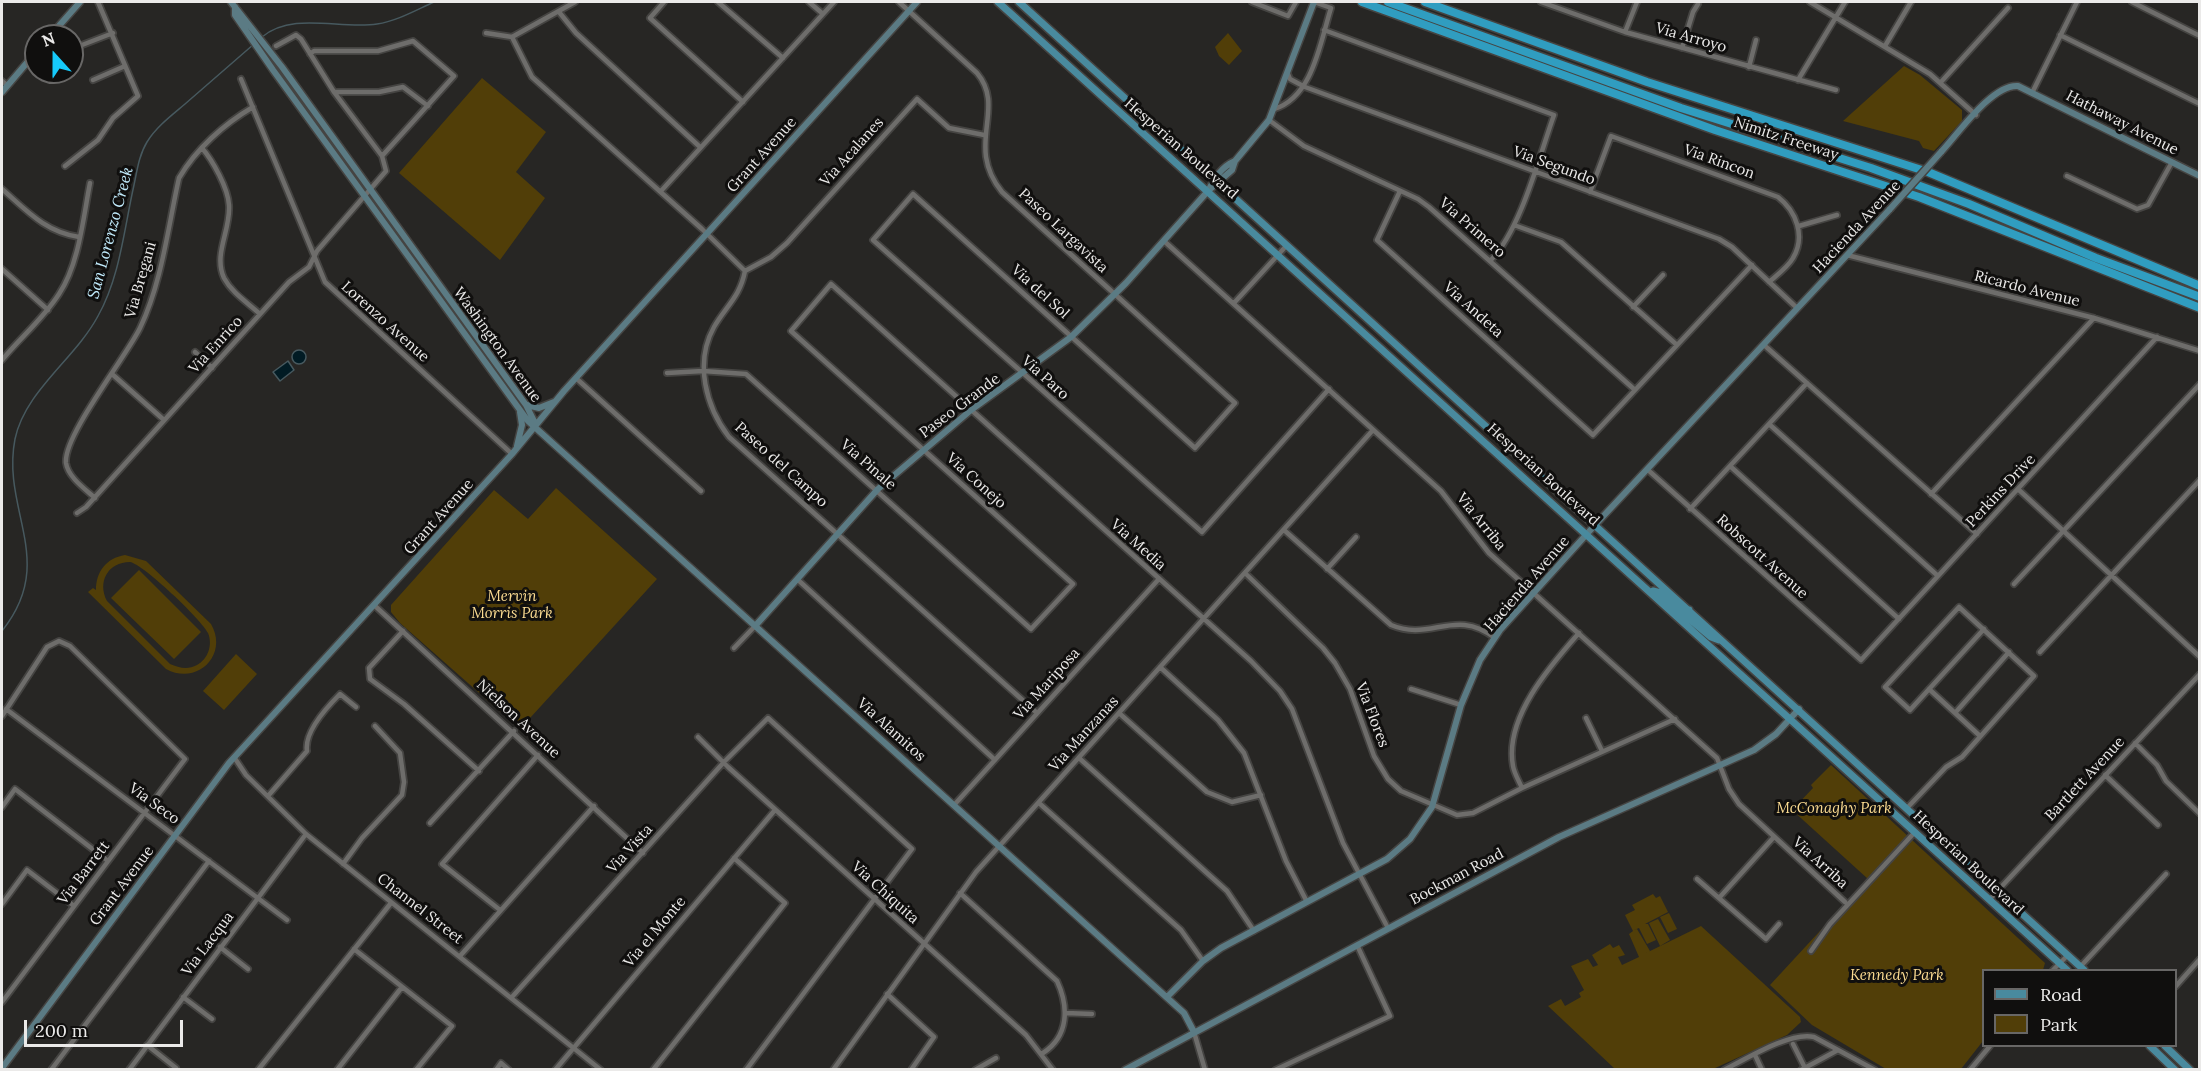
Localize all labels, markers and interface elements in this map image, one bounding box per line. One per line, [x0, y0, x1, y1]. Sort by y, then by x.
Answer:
street label: Via Arroyo [1653, 19, 1729, 57]
north arrow [24, 24, 84, 84]
text: N [39, 28, 58, 51]
street label: Hathaway Avenue [2063, 87, 2181, 159]
street label: Hesperian Boulevard [1120, 95, 1242, 203]
street label: Grant Avenue [723, 114, 801, 196]
street label: Via Acalanes [816, 114, 888, 190]
street label: Nimitz Freeway [1731, 114, 1841, 164]
street label: Via Rincon [1681, 141, 1757, 183]
street label: Via Segundo [1510, 143, 1598, 189]
water label: San Lorenzo Creek [84, 165, 138, 301]
street label: Hacienda Avenue [1809, 177, 1905, 277]
street label: Paseo Largavista [1015, 185, 1111, 277]
street label: Via Primero [1435, 194, 1509, 262]
street label: Via Bregani [122, 240, 160, 320]
street label: Via del Sol [1007, 261, 1073, 323]
street label: Ricardo Avenue [1972, 267, 2082, 311]
street label: Lorenzo Avenue [337, 278, 433, 366]
street label: Via Andeta [1439, 278, 1507, 342]
street label: Washington Avenue [449, 284, 545, 406]
street label: Via Enrico [185, 312, 247, 378]
street label: Via Paro [1018, 352, 1072, 404]
street label: Paseo Grande [916, 370, 1004, 442]
street label: Paseo del Campo [731, 419, 831, 511]
street label: Hesperian Boulevard [1483, 420, 1603, 530]
street label: Via Pinale [836, 436, 900, 494]
street label: Via Conejo [942, 449, 1010, 513]
street label: Perkins Drive [1963, 451, 2039, 531]
street label: Grant Avenue [400, 476, 478, 558]
street label: Via Arriba [1452, 490, 1510, 554]
street label: Robscott Avenue [1712, 511, 1812, 603]
street label: Via Media [1107, 516, 1169, 574]
street label: Hacienda Avenue [1481, 533, 1573, 635]
park label: Mervin Morris Park [471, 588, 553, 623]
street label: Via Mariposa [1010, 644, 1084, 724]
street label: Nielson Avenue [473, 676, 563, 762]
street label: Via Flores [1351, 680, 1393, 750]
street label: Via Manzanas [1045, 693, 1123, 775]
street label: Via Alamitos [853, 695, 929, 765]
street label: Bartlett Avenue [2042, 733, 2128, 825]
street label: Via Seco [125, 779, 183, 829]
park label: McConaghy Park [1776, 800, 1892, 818]
street label: Hesperian Boulevard [1909, 807, 2027, 919]
street label: Via Vista [603, 821, 657, 877]
street label: Via Arriba [1789, 833, 1851, 893]
street label: Via Barrett [54, 838, 114, 908]
street label: Grant Avenue [86, 843, 158, 929]
street label: Bockman Road [1407, 845, 1507, 909]
street label: Via Chiquita [847, 858, 923, 928]
street label: Channel Street [373, 870, 467, 948]
street label: Via el Monte [620, 893, 690, 971]
street label: Via Lacqua [178, 908, 238, 980]
park label: Kennedy Park [1850, 967, 1944, 985]
legend [1982, 969, 2177, 1047]
text: Road [2040, 983, 2082, 1006]
scale bar [27, 1008, 186, 1046]
text: Park [2040, 1013, 2077, 1036]
text: 200 m [35, 1019, 88, 1042]

